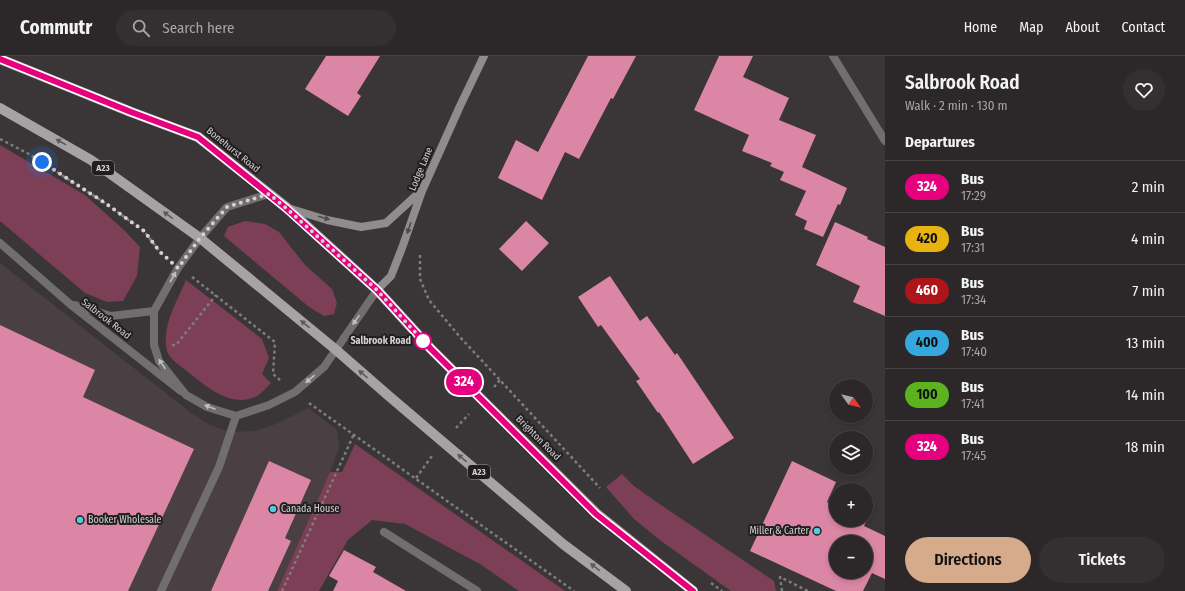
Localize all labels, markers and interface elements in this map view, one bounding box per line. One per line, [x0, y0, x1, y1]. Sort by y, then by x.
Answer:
search box [116, 10, 396, 46]
text: Commutr [20, 16, 92, 39]
icon: search [130, 17, 152, 39]
text: Search here [162, 19, 235, 37]
text: Home [964, 19, 997, 36]
text: Map [1019, 19, 1043, 36]
text: About [1065, 19, 1100, 36]
text: Contact [1122, 19, 1165, 36]
button: heart [1123, 69, 1165, 111]
text: Salbrook Road [905, 71, 1020, 94]
text: Walk · 2 min · 130 m [905, 98, 1007, 113]
street label: Bonehurst Road [204, 125, 262, 175]
text: Departures [905, 133, 975, 151]
one-way arrow [55, 139, 67, 146]
street label: Lodge Lane [406, 145, 436, 193]
your location [32, 152, 52, 172]
road number: A23 [92, 161, 114, 175]
text: Bus [961, 170, 984, 188]
text: 324 [917, 178, 937, 195]
text: 2 min [1132, 178, 1165, 196]
text: 17:29 [961, 188, 986, 203]
one-way arrow [163, 211, 174, 219]
one-way arrow [318, 216, 330, 222]
one-way arrow [406, 222, 412, 234]
text: Bus [961, 222, 984, 240]
text: 420 [916, 230, 938, 247]
text: 4 min [1131, 230, 1165, 248]
text: 17:31 [961, 240, 985, 255]
one-way arrow [170, 271, 176, 283]
text: Bus [961, 274, 984, 292]
text: 460 [916, 282, 938, 299]
text: 7 min [1132, 282, 1165, 300]
text: 17:34 [961, 292, 986, 307]
street label: Salbrook Road [79, 296, 133, 342]
one-way arrow [352, 314, 360, 325]
one-way arrow [300, 320, 311, 329]
text: Bus [961, 326, 984, 344]
marker: Salbrook Road [414, 332, 432, 350]
text: 400 [916, 334, 938, 351]
text: 13 min [1126, 334, 1165, 352]
place label: Salbrook Road [350, 335, 411, 347]
text: 17:40 [961, 344, 987, 359]
one-way arrow [158, 359, 166, 369]
one-way arrow [358, 369, 368, 378]
line badge: 324 [441, 369, 487, 395]
text: 324 [454, 373, 474, 390]
one-way arrow [305, 374, 316, 383]
text: Bus [961, 378, 984, 396]
north arrow [829, 379, 873, 423]
map controls [829, 379, 873, 579]
text: 100 [916, 386, 938, 403]
text: 14 min [1125, 386, 1165, 404]
text: 17:41 [961, 396, 985, 411]
one-way arrow [203, 404, 215, 410]
street label: Brighton Road [513, 413, 563, 463]
text: Bus [961, 430, 984, 448]
button: layers [829, 431, 873, 475]
text: 324 [917, 438, 937, 455]
text: 18 min [1125, 438, 1165, 456]
text: 17:45 [961, 448, 986, 463]
one-way arrow [457, 454, 467, 463]
road number: A23 [468, 465, 490, 479]
button: + [829, 483, 873, 527]
place label: Canada House [281, 503, 339, 515]
marker: Canada House [268, 504, 278, 514]
place label: Booker Wholesale [88, 514, 161, 526]
marker: Booker Wholesale [75, 515, 85, 525]
place label: Miller & Carter [749, 525, 810, 537]
marker: Miller & Carter [812, 526, 822, 536]
button: − [829, 535, 873, 579]
button: Directions [905, 537, 1031, 583]
button: Tickets [1039, 537, 1165, 583]
one-way arrow [589, 563, 600, 572]

